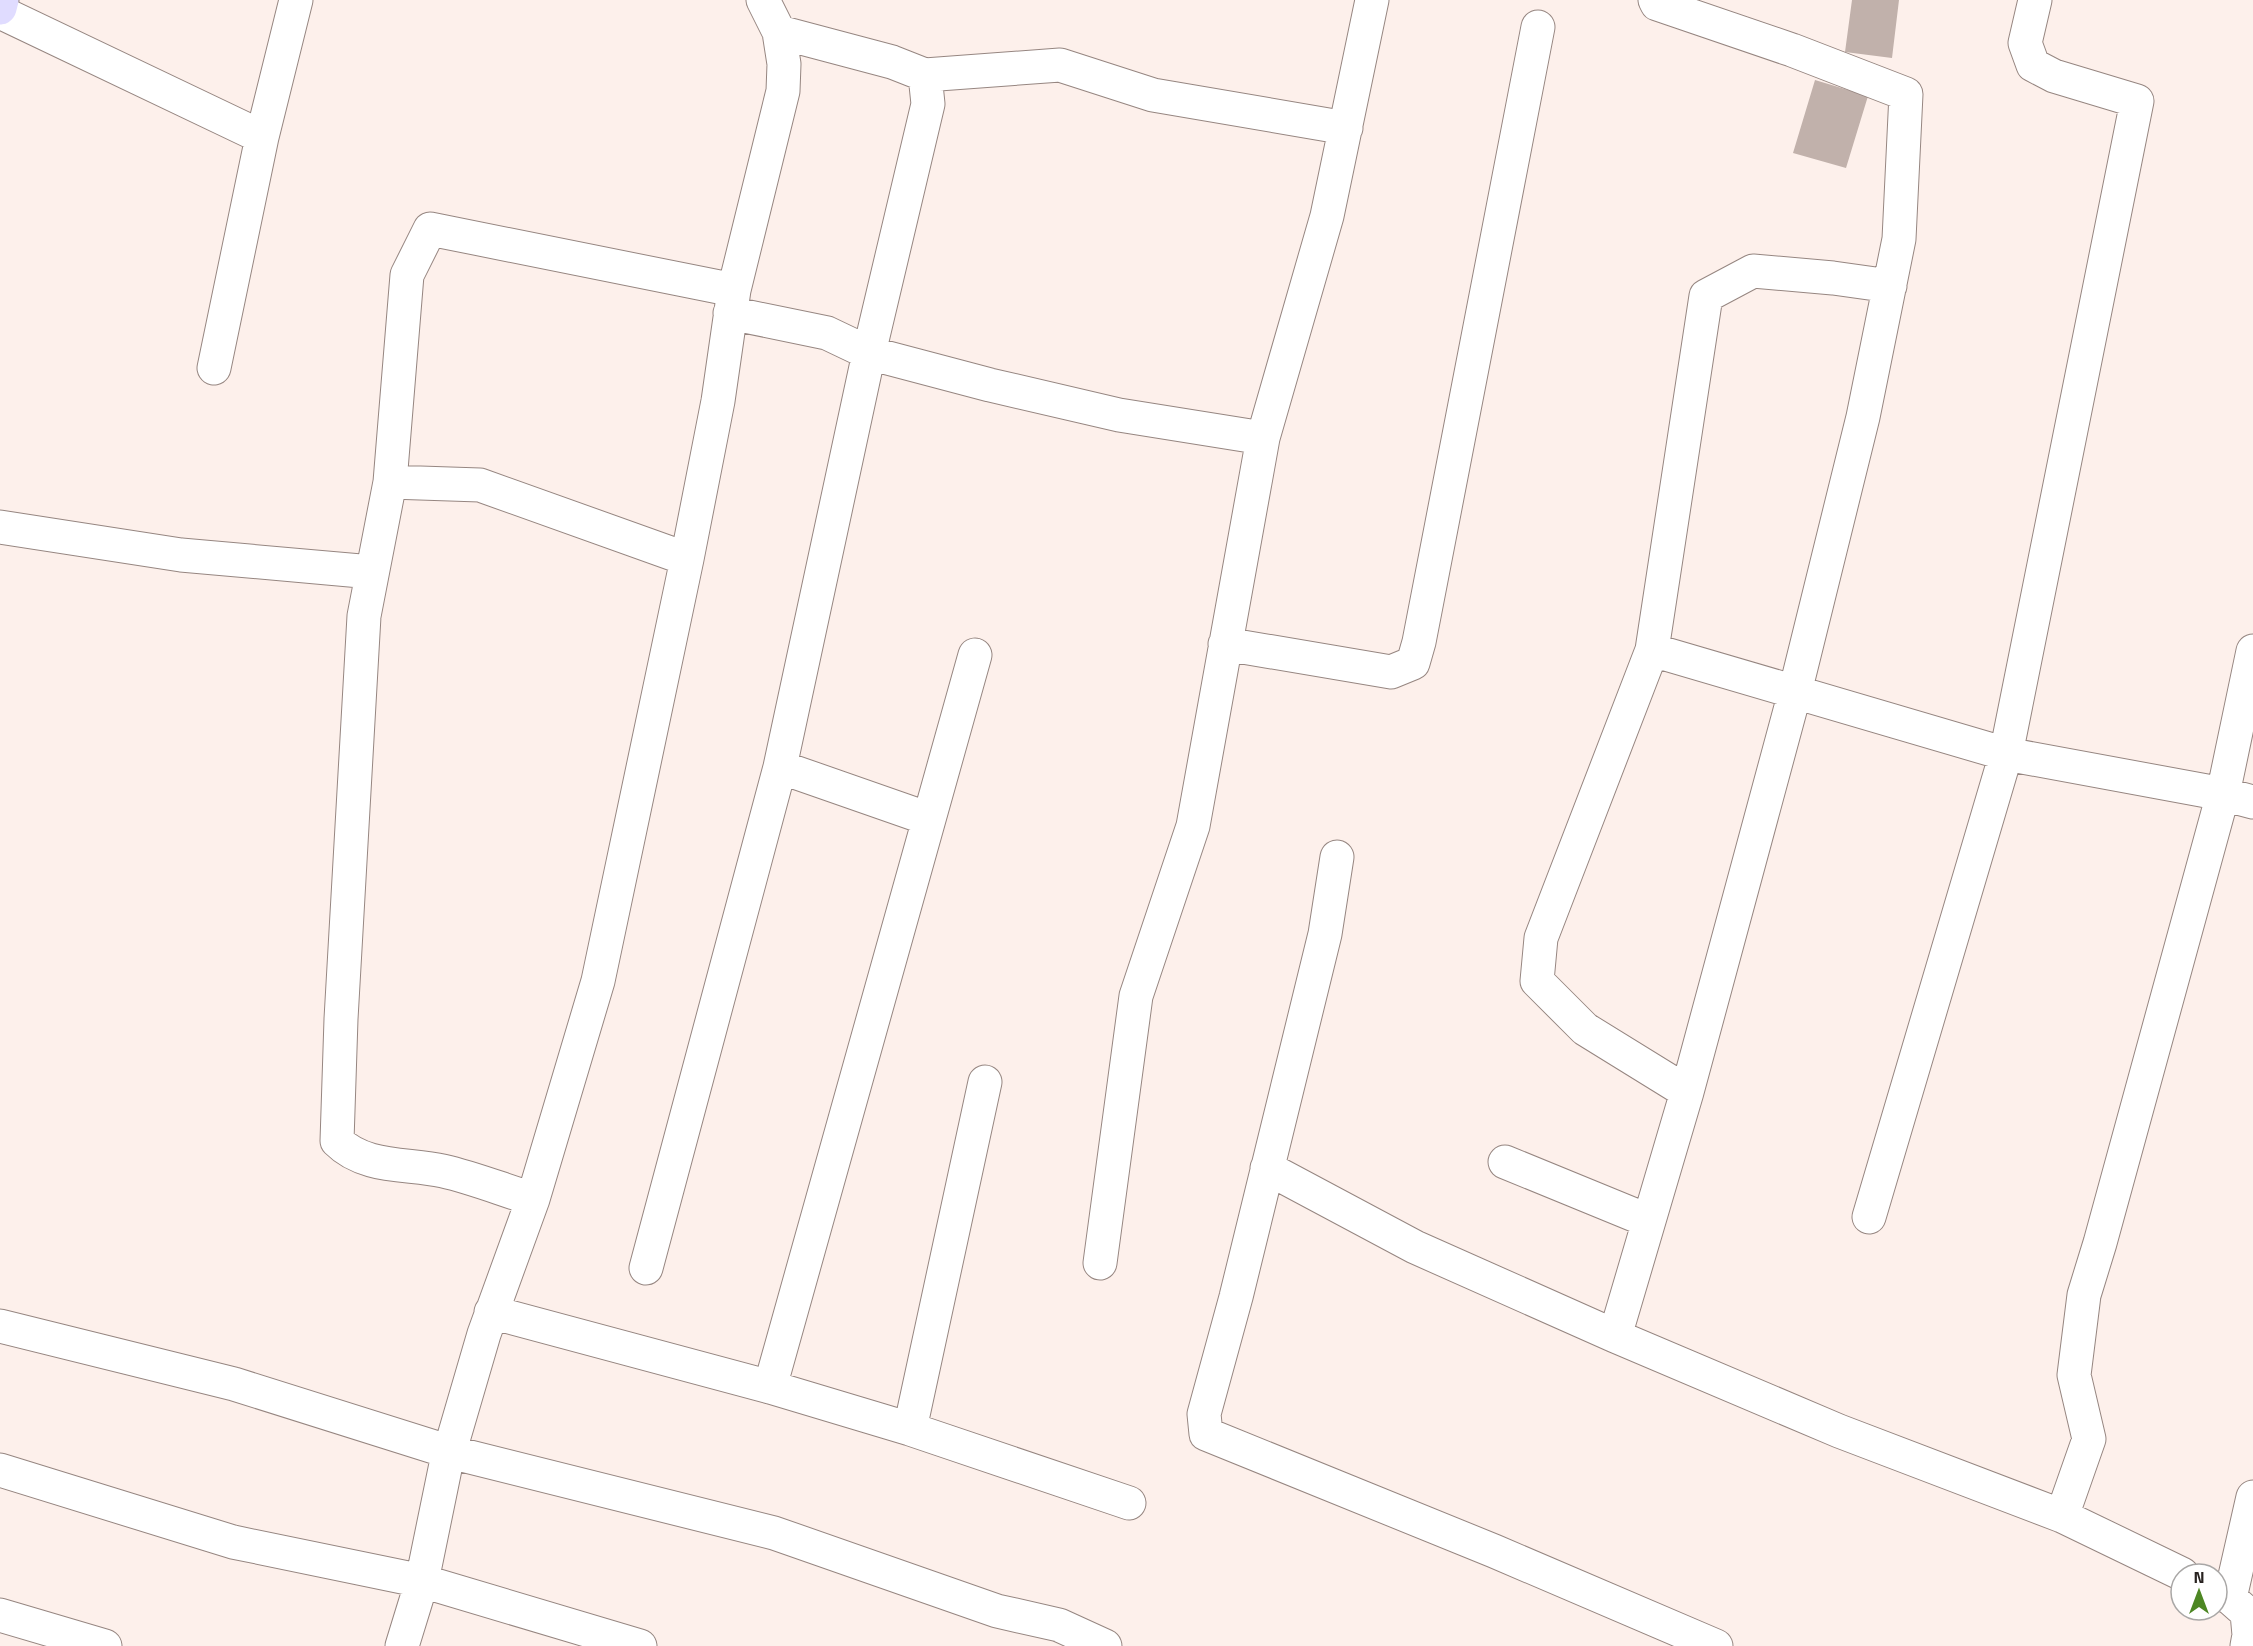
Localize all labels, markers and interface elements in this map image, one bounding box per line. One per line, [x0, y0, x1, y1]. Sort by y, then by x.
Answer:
north arrow [2169, 1562, 2229, 1622]
text: N [2193, 1565, 2205, 1589]

